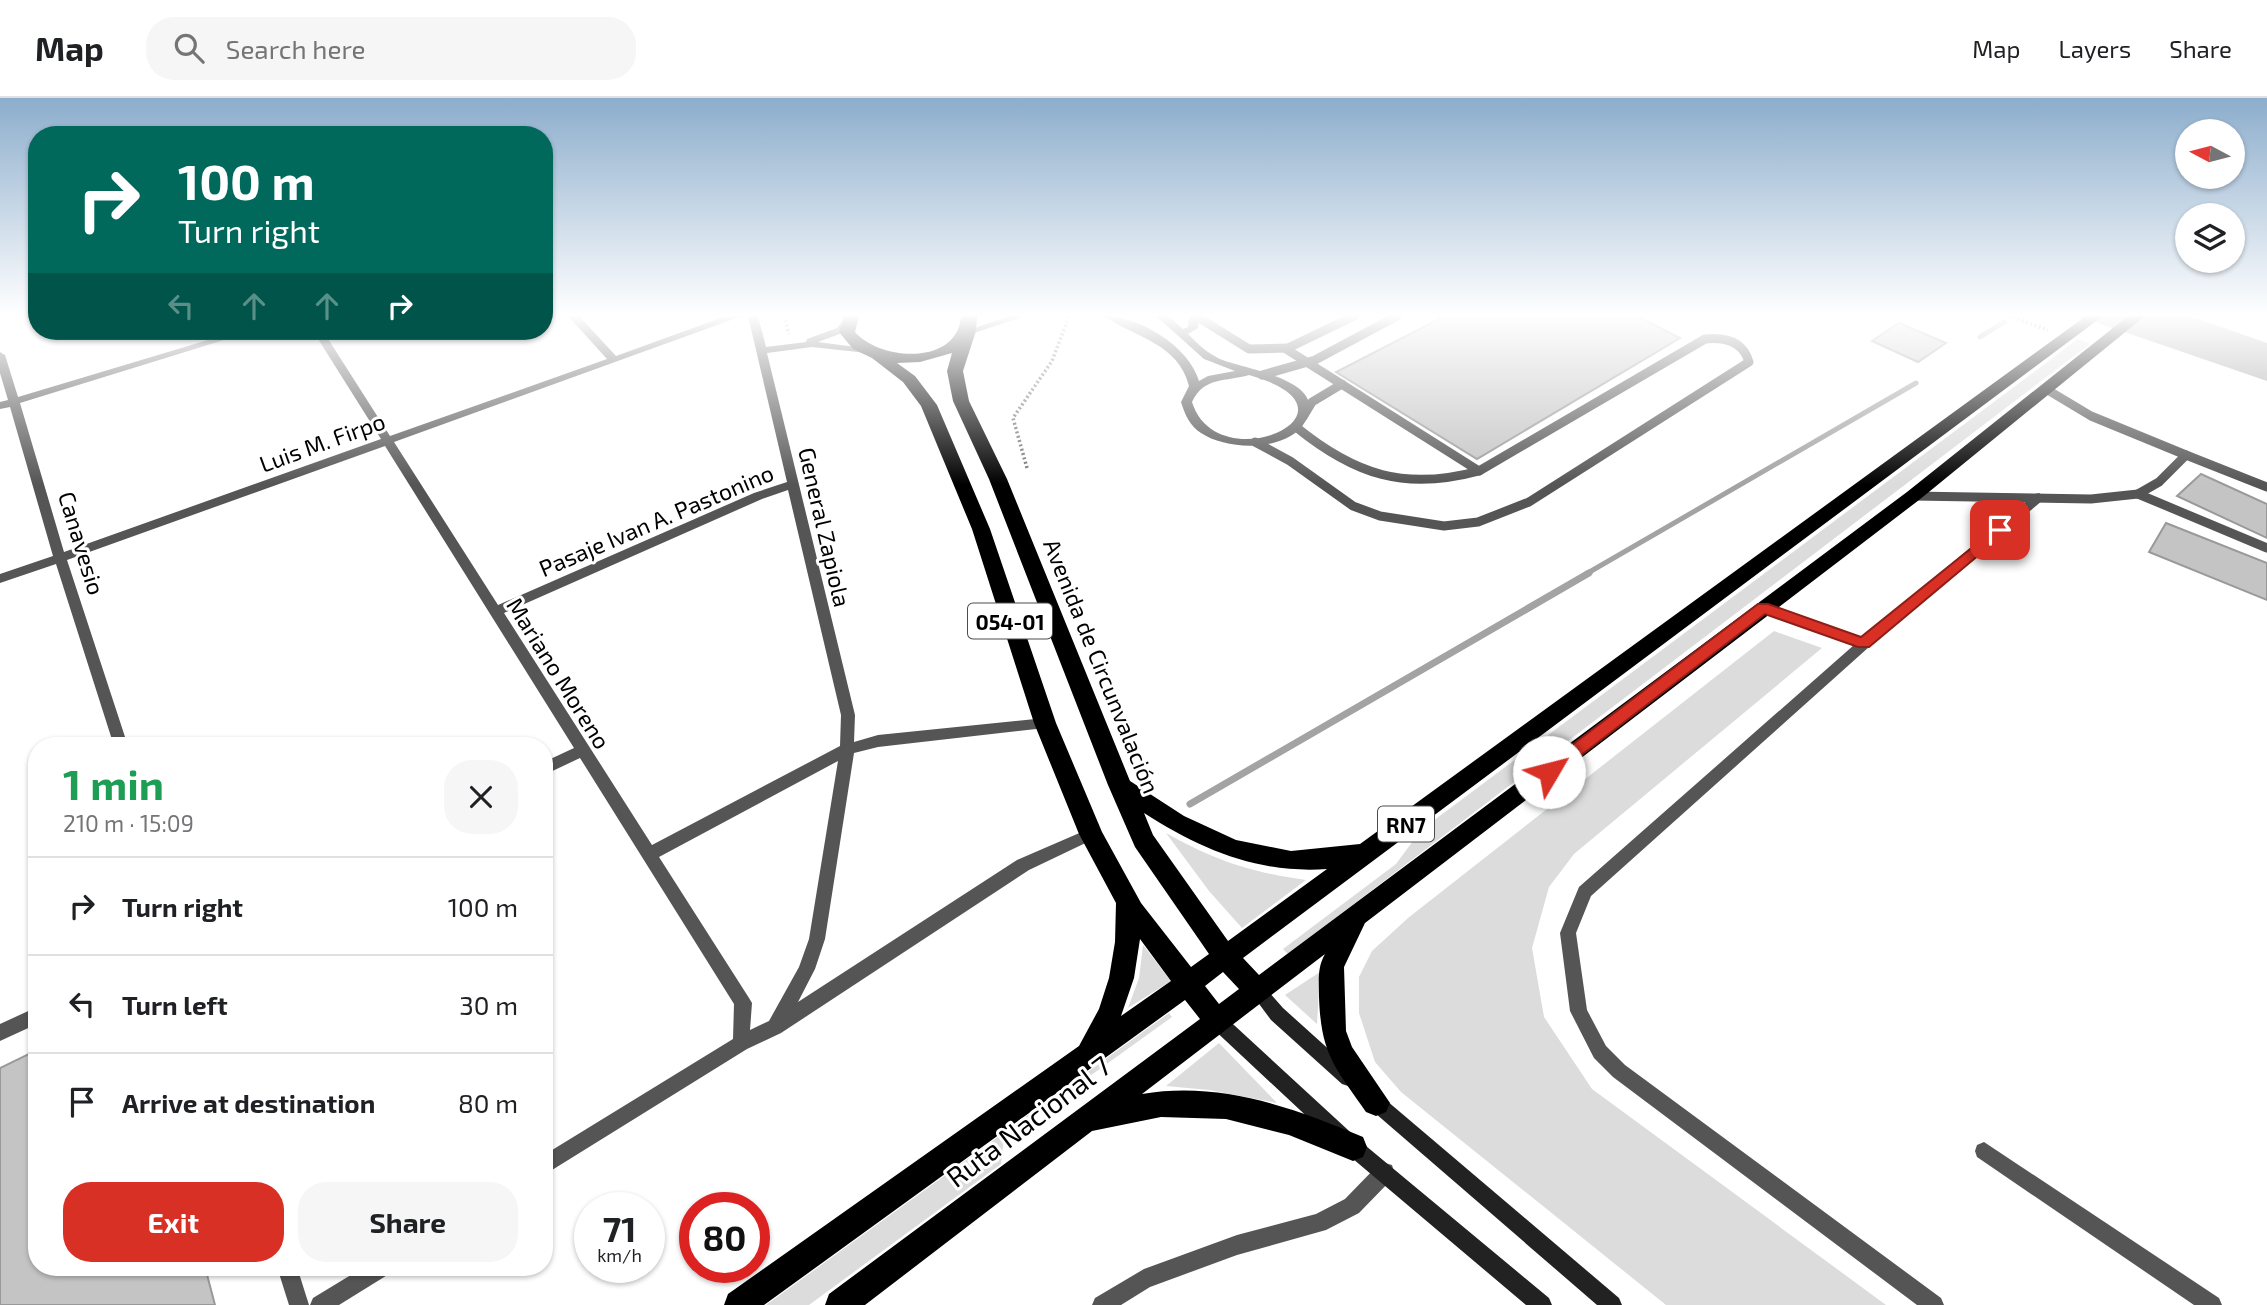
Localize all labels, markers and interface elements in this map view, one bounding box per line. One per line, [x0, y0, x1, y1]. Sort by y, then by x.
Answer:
search box [146, 17, 636, 80]
text: Map [35, 28, 104, 68]
icon: search [170, 29, 208, 67]
text: Search here [226, 33, 365, 64]
text: Map [1972, 34, 2020, 63]
text: Layers [2058, 34, 2131, 63]
text: Share [2169, 34, 2232, 63]
north arrow [2175, 119, 2245, 189]
map controls [2175, 119, 2245, 273]
text: 100 m [178, 151, 315, 210]
icon: right [63, 154, 154, 245]
button: layers [2175, 203, 2245, 273]
text: Turn right [178, 211, 320, 249]
icon: left [162, 287, 200, 325]
icon: ahead [235, 287, 273, 325]
icon: ahead [308, 287, 346, 325]
icon: right [381, 287, 419, 325]
street label: Luis M. Firpo [255, 406, 389, 478]
street label: General Zapiola [793, 444, 857, 610]
street label: Pasaje Ivan A. Pastonino [534, 458, 778, 582]
street label: Canavesio [53, 488, 111, 598]
pin [1970, 500, 2030, 560]
icon: arrive [1981, 511, 2019, 549]
street label: Avenida de Circunvalación [1038, 535, 1166, 797]
street label: Mariano Moreno [501, 592, 617, 754]
road number: 054-01 [968, 603, 1052, 638]
position arrow [1512, 735, 1586, 809]
text: 1 min [63, 758, 164, 808]
button: close [444, 760, 518, 834]
road number: RN7 [1378, 806, 1434, 842]
text: 210 m · 15:09 [63, 809, 194, 837]
icon: right [63, 887, 101, 925]
text: Turn right [122, 891, 243, 922]
text: 100 m [448, 891, 518, 922]
icon: left [63, 985, 101, 1023]
text: Turn left [122, 989, 228, 1020]
text: 30 m [459, 989, 518, 1020]
street label: Ruta Nacional 7 [939, 1048, 1117, 1194]
icon: arrive [63, 1083, 101, 1121]
text: Arrive at destination [122, 1087, 375, 1118]
text: 80 m [458, 1087, 518, 1118]
button: Exit [63, 1182, 284, 1262]
button: Share [298, 1182, 518, 1262]
speed limit sign: 80 [679, 1192, 770, 1283]
text: 71 [603, 1207, 636, 1249]
text: km/h [597, 1244, 642, 1266]

